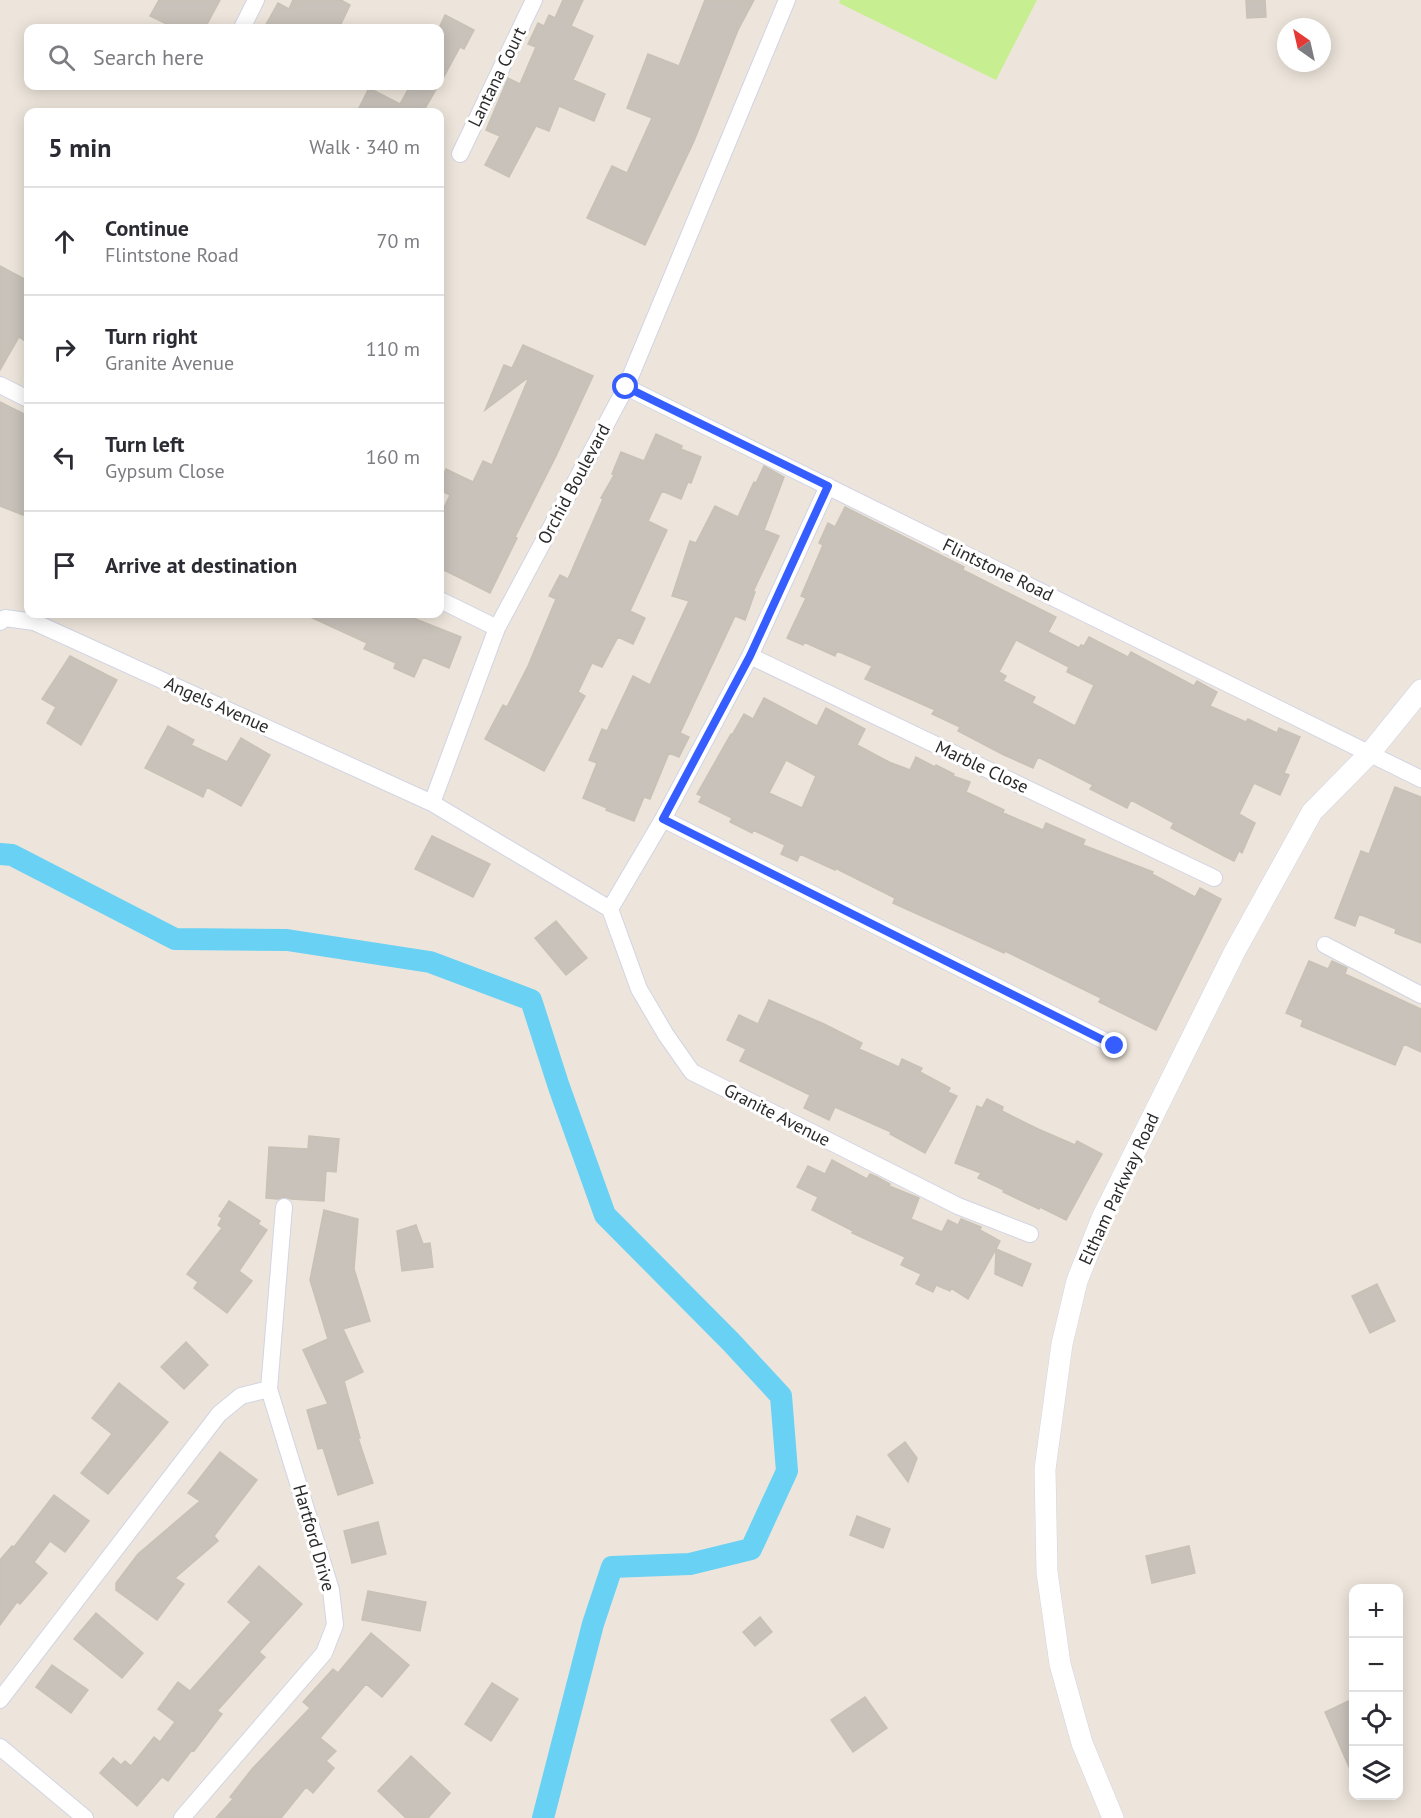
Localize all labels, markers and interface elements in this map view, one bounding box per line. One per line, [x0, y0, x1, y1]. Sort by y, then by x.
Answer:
north arrow [1277, 18, 1331, 72]
street label: Lantana Court [463, 23, 531, 130]
search box [24, 24, 444, 90]
icon: search [45, 41, 78, 74]
text: Search here [93, 43, 204, 71]
text: 5 min [48, 131, 111, 164]
text: Walk · 340 m [309, 134, 420, 160]
text: Continue [105, 214, 189, 242]
icon: ahead [48, 225, 81, 258]
text: 70 m [377, 228, 420, 254]
text: Flintstone Road [105, 242, 239, 268]
text: Turn right [105, 322, 197, 350]
icon: right [48, 333, 81, 366]
text: 110 m [366, 336, 420, 362]
text: Granite Avenue [105, 350, 234, 376]
route start [612, 373, 638, 399]
street label: Orchid Boulevard [532, 420, 615, 548]
text: Turn left [105, 430, 185, 458]
icon: left [48, 441, 81, 474]
text: 160 m [366, 444, 420, 470]
text: Gypsum Close [105, 458, 225, 484]
street label: Flintstone Road [939, 533, 1057, 606]
icon: arrive [48, 549, 81, 582]
text: Arrive at destination [105, 551, 297, 579]
street label: Angels Avenue [161, 671, 273, 738]
street label: Marble Close [932, 735, 1032, 798]
route end [1101, 1032, 1127, 1058]
street label: Granite Avenue [720, 1078, 834, 1151]
street label: Eltham Parkway Road [1073, 1109, 1164, 1268]
street label: Hartford Drive [288, 1482, 341, 1594]
map controls [1349, 1584, 1403, 1800]
button: + [1349, 1584, 1403, 1638]
button: − [1349, 1638, 1403, 1692]
button: locate [1349, 1692, 1403, 1746]
button: layers [1349, 1746, 1403, 1800]

